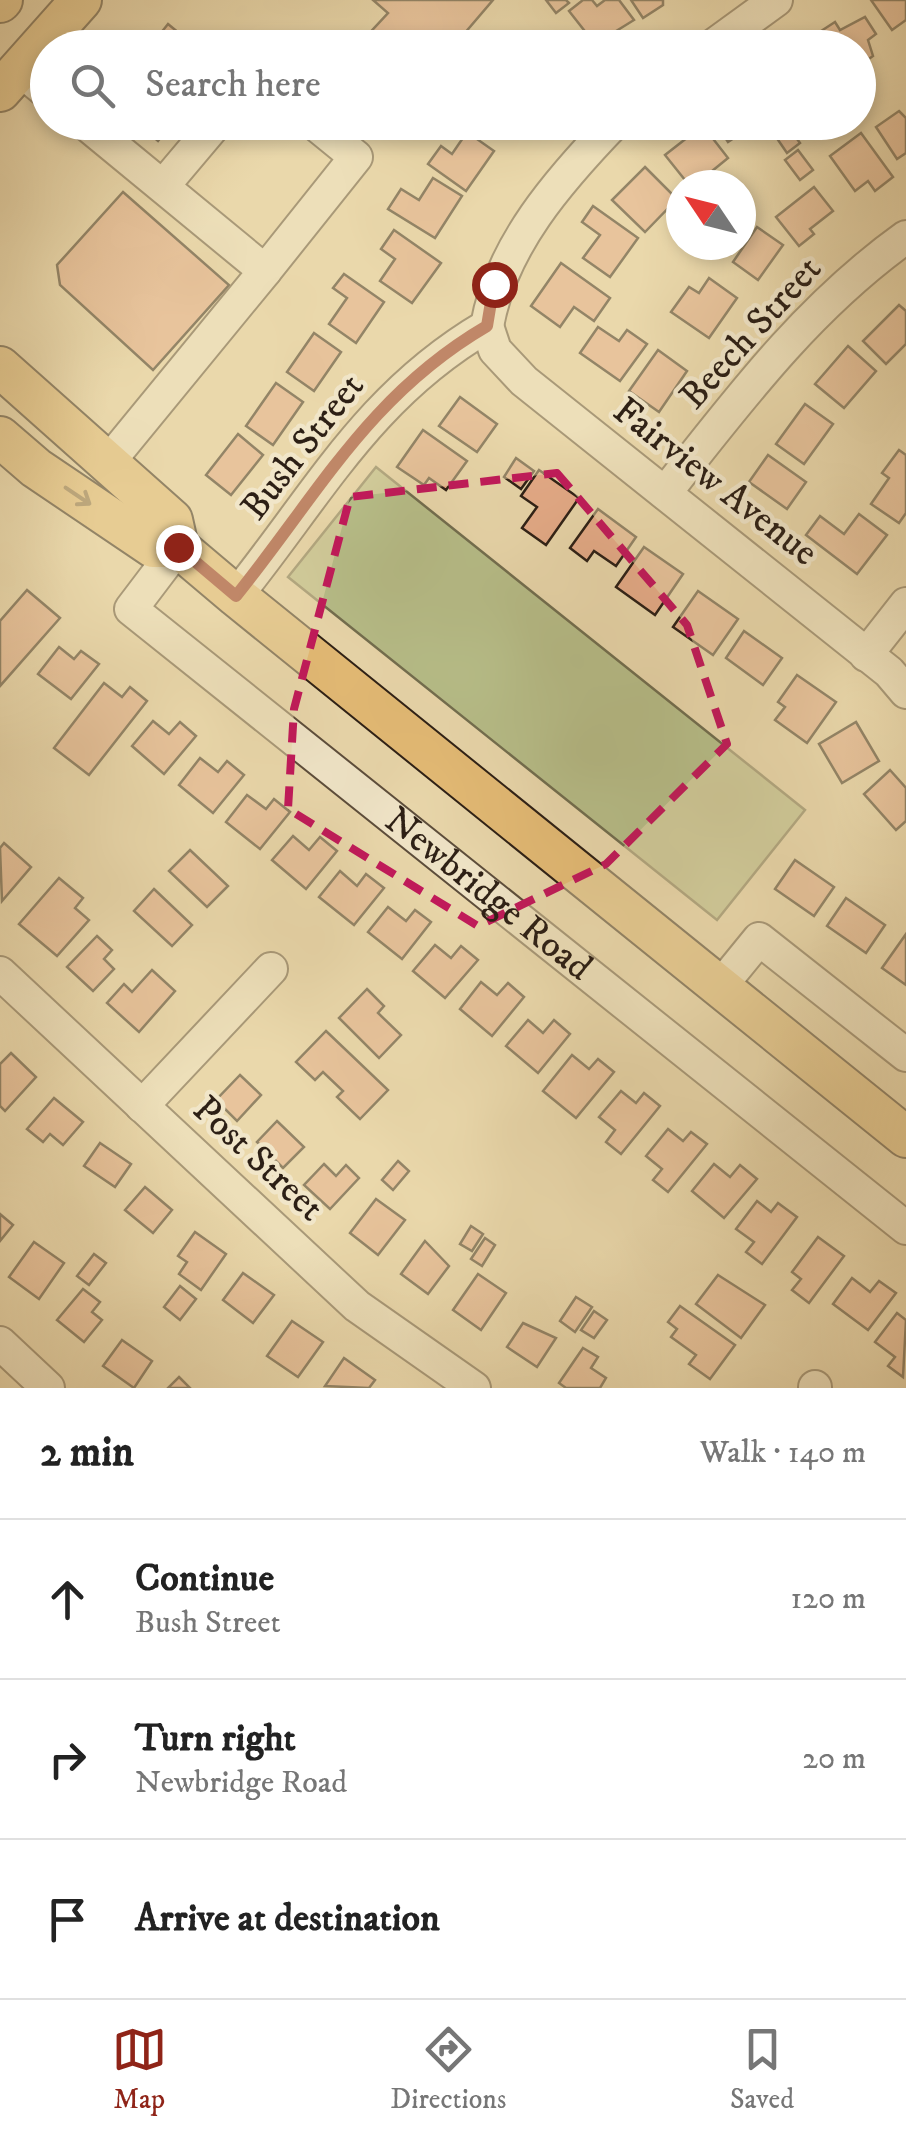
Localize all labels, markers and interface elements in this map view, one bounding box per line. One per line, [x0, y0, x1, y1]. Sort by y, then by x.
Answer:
search box [30, 30, 876, 140]
icon: search [65, 58, 120, 113]
text: Search here [145, 61, 321, 109]
north arrow [666, 170, 756, 260]
street label: Beech Street [670, 246, 832, 420]
route start [472, 262, 518, 308]
street label: Bush Street [231, 364, 375, 530]
street label: Fairview Avenue [603, 387, 827, 577]
one-way arrow [63, 485, 91, 506]
route end [156, 525, 202, 571]
street label: Newbridge Road [375, 797, 602, 992]
street label: Post Street [182, 1086, 334, 1232]
text: 2 min [40, 1427, 134, 1479]
text: Walk · 140 m [700, 1433, 866, 1473]
text: Continue [135, 1555, 274, 1603]
icon: ahead [40, 1572, 95, 1627]
text: 120 m [790, 1579, 866, 1619]
text: Bush Street [135, 1603, 281, 1643]
text: Turn right [135, 1715, 296, 1763]
icon: right [40, 1732, 95, 1787]
text: 20 m [802, 1739, 866, 1779]
text: Newbridge Road [135, 1763, 347, 1803]
icon: arrive [40, 1892, 95, 1947]
text: Arrive at destination [135, 1895, 440, 1943]
tab: Map [112, 2022, 167, 2117]
tab: Directions [390, 2022, 506, 2117]
tab: Saved [730, 2022, 794, 2117]

